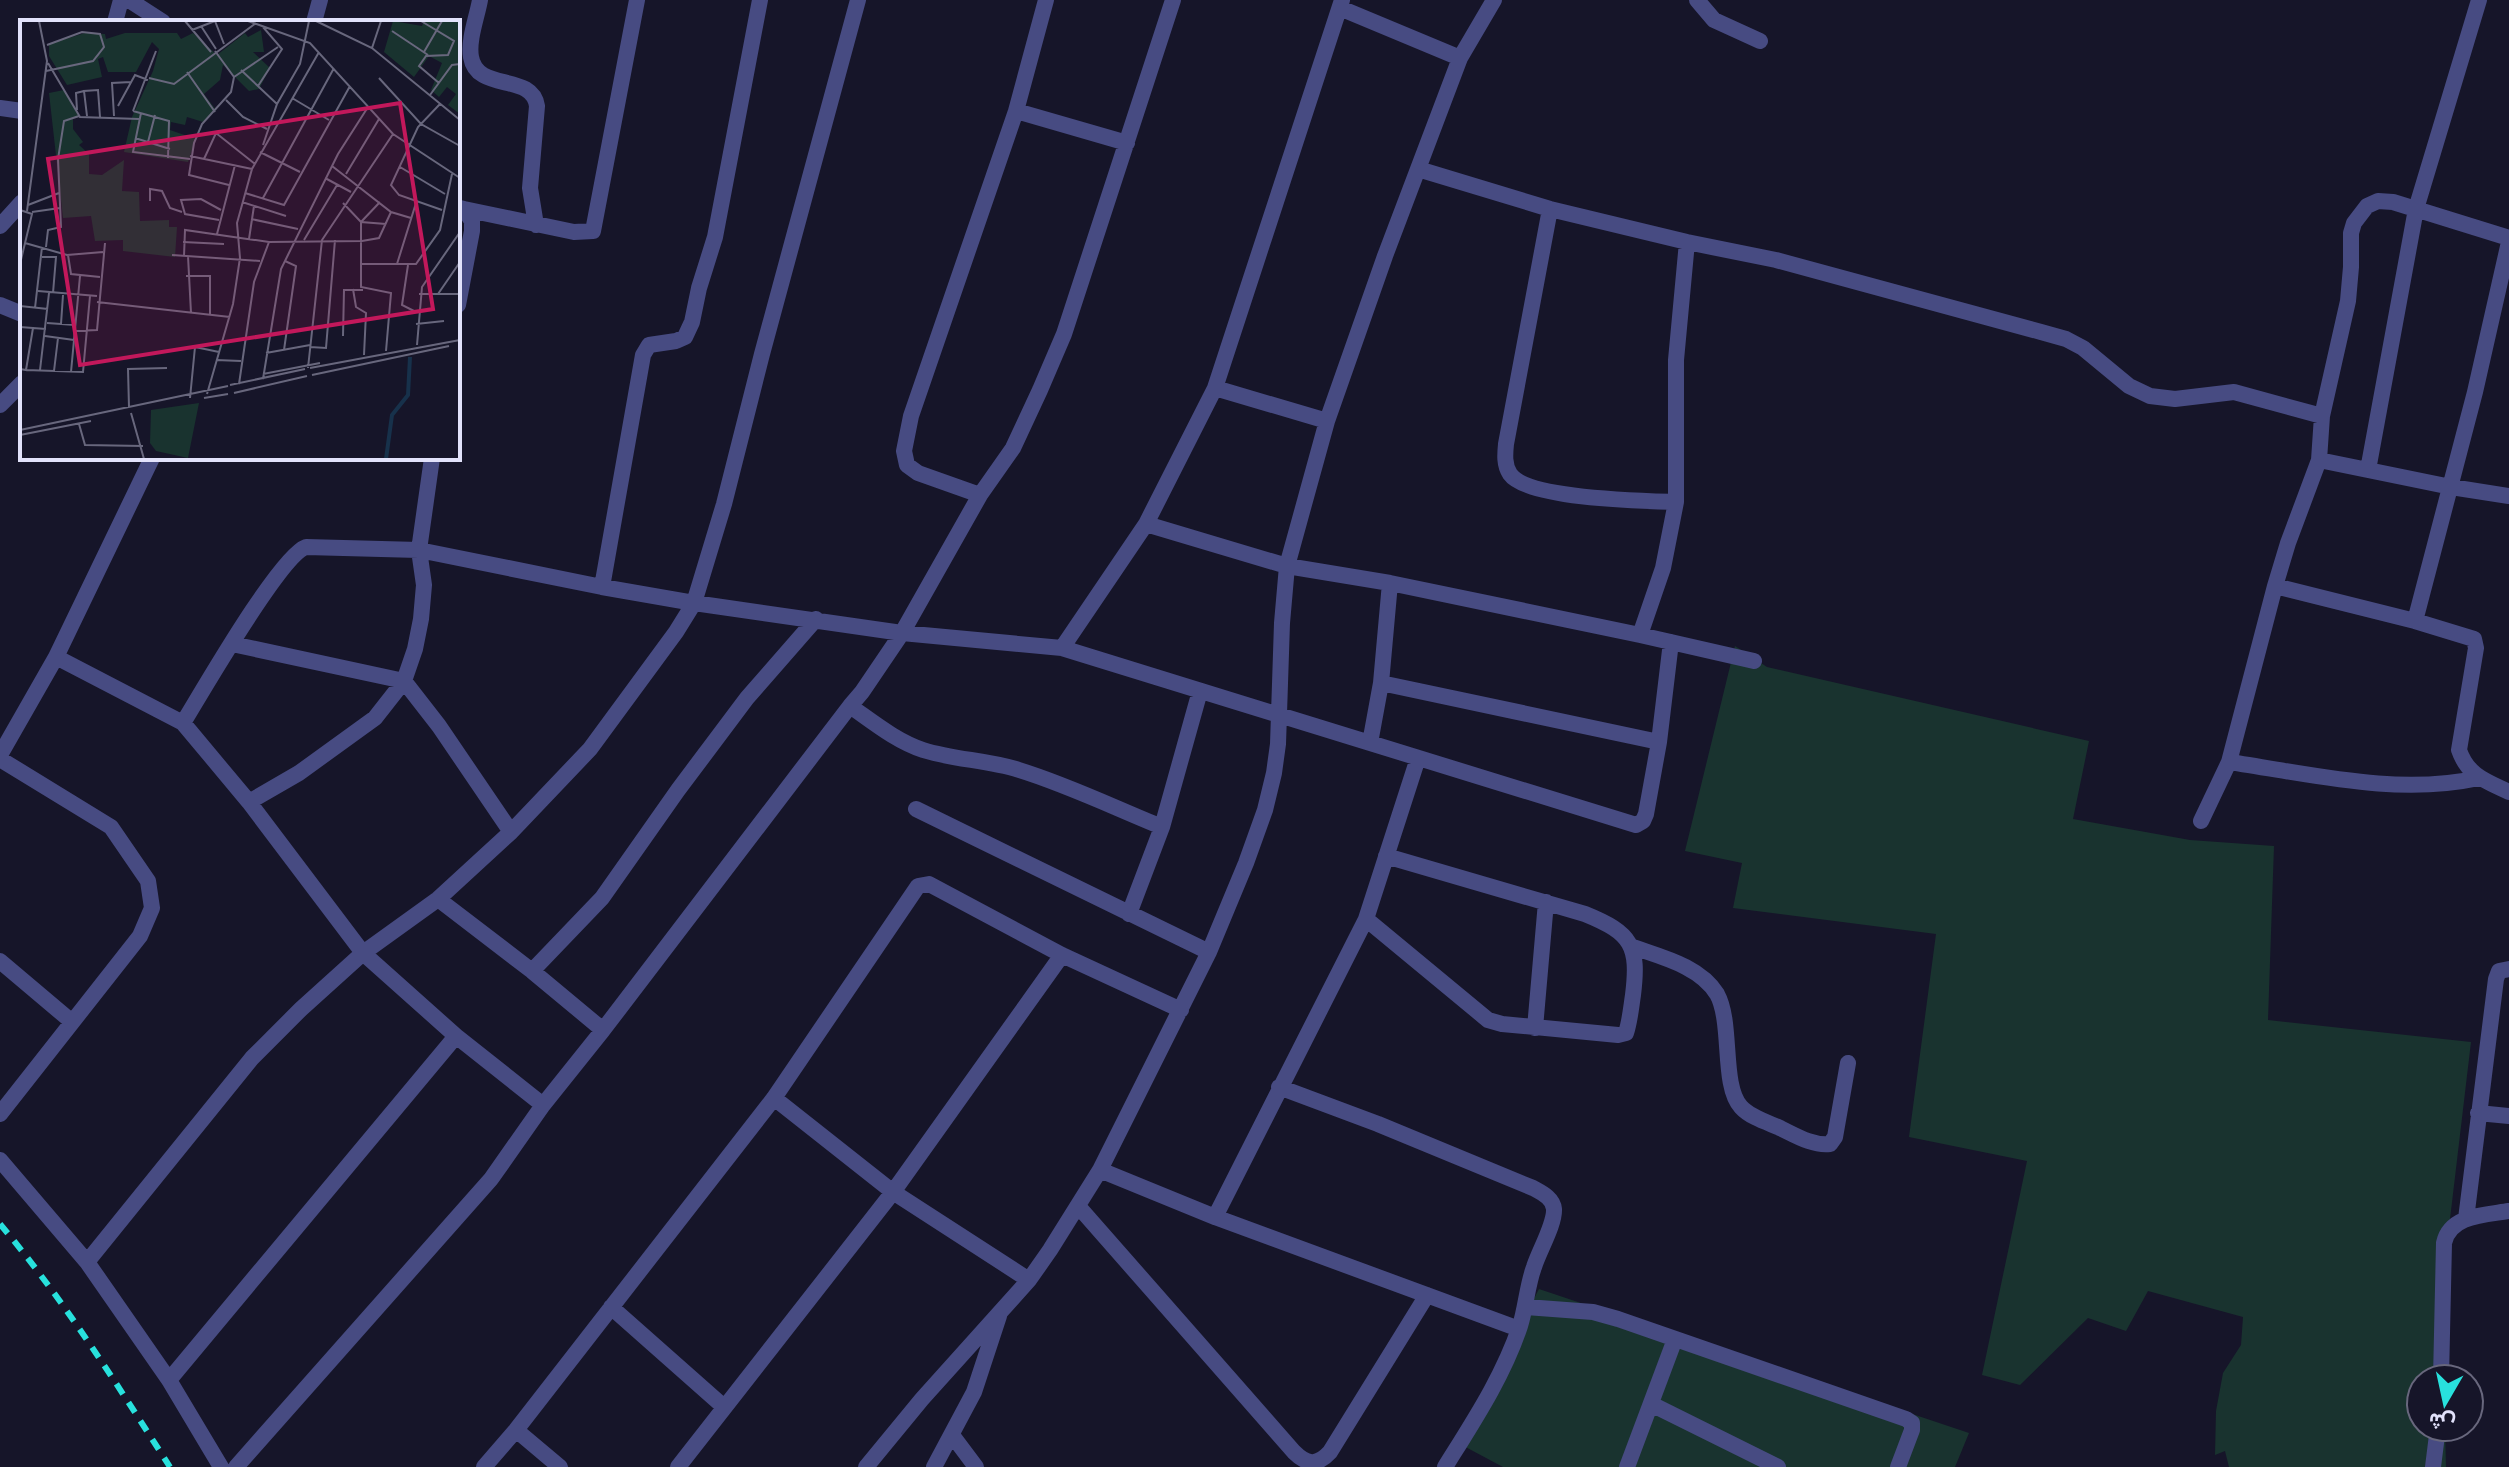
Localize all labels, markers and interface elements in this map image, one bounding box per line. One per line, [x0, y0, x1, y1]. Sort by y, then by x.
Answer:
inset map [20, 20, 460, 460]
north arrow [2405, 1363, 2485, 1443]
text: ش [2427, 1407, 2457, 1437]

